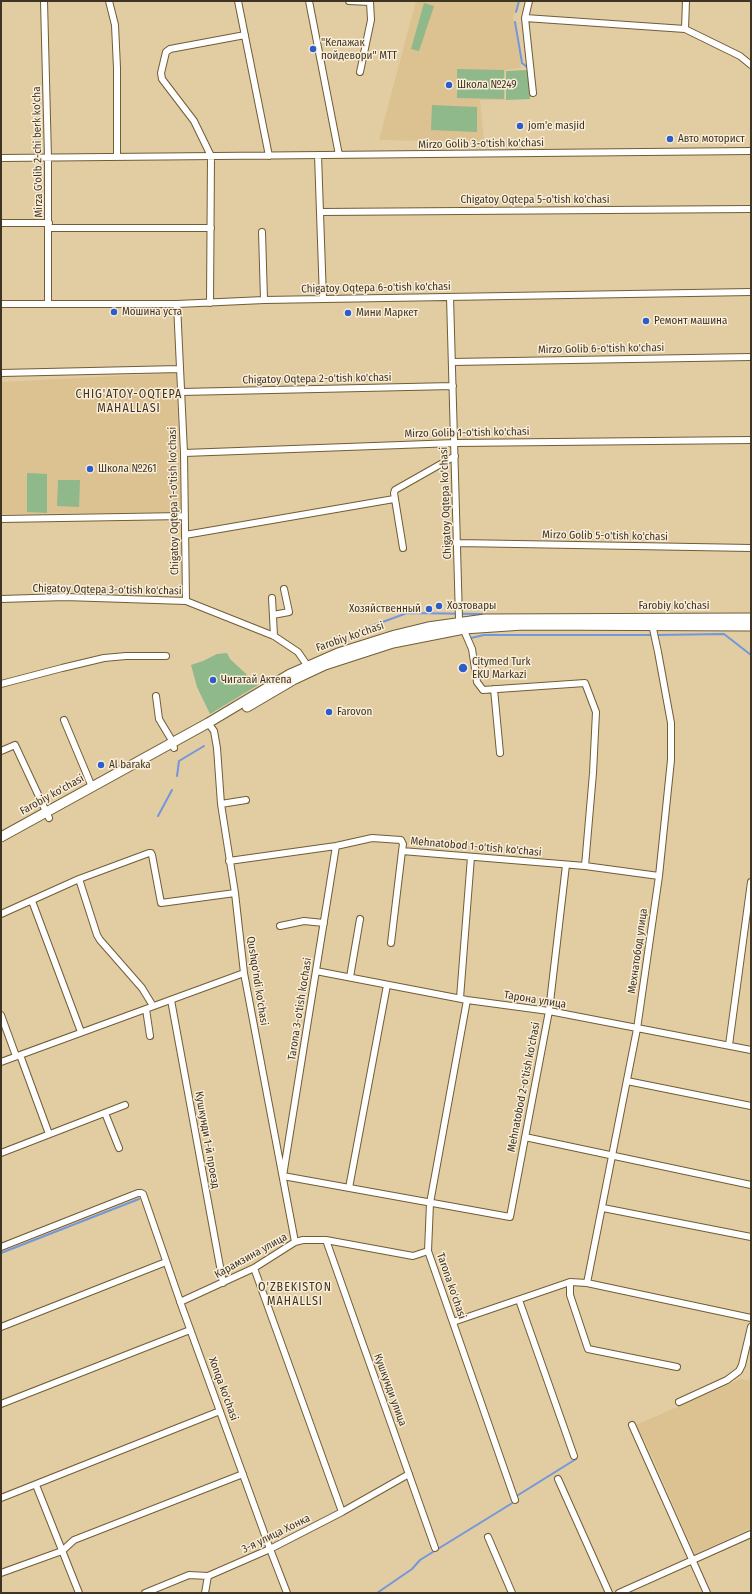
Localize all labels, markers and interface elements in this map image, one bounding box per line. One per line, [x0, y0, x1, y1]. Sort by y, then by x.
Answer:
place label: "Келажак пойдевори" МТТ [321, 36, 397, 62]
marker: "Келажак пойдевори" МТТ [308, 44, 318, 54]
place label: Школа №249 [457, 78, 517, 92]
marker: Школа №249 [444, 80, 454, 90]
street label: Mirza G'olib 2-chi berk ko'cha [30, 86, 46, 218]
place label: jom'e masjid [528, 119, 585, 133]
marker: jom'e masjid [515, 121, 525, 131]
place label: Авто моторист [678, 132, 745, 146]
marker: Авто моторист [665, 134, 675, 144]
street label: Mirzo Golib 3-o'tish ko'chasi [418, 136, 544, 152]
street label: Chigatoy Oqtepa 5-o'tish ko'chasi [460, 193, 610, 207]
street label: Chigatoy Oqtepa 6-o'tish ko'chasi [301, 280, 451, 296]
place label: Мошина уста [122, 305, 182, 319]
place label: Мини Маркет [356, 306, 418, 320]
marker: Мошина уста [109, 307, 119, 317]
marker: Мини Маркет [343, 308, 353, 318]
place label: Ремонт машина [654, 314, 727, 328]
marker: Ремонт машина [641, 316, 651, 326]
street label: Mirzo Golib 6-o'tish ko'chasi [538, 341, 664, 357]
street label: Chigatoy Oqtepa 2-o'tish ko'chasi [242, 371, 392, 387]
district label: CHIG'ATOY-OQTEPA MAHALLASI [76, 388, 182, 416]
street label: Mirzo Golib 1-o'tish ko'chasi [404, 425, 530, 441]
street label: Chigatoy Oqtepa 1-o'tish ko'chasi [166, 427, 182, 575]
street label: Chigatoy Oqtepa ko'chasi [437, 447, 455, 559]
place label: Школа №261 [98, 462, 157, 476]
marker: Школа №261 [85, 464, 95, 474]
street label: Mirzo Golib 5-o'tish ko'chasi [542, 528, 668, 544]
street label: Chigatoy Oqtepa 3-o'tish ko'chasi [32, 582, 182, 598]
place label: Хозтовары [447, 599, 496, 613]
street label: Farobiy ko'chasi [638, 599, 710, 613]
marker: Хозтовары [434, 601, 444, 611]
place label: Хозяйственный [349, 602, 421, 616]
marker: Хозяйственный [424, 604, 434, 614]
street label: Farobiy ko'chasi [314, 619, 386, 655]
place label: Citymed Turk EKU Markazi [472, 655, 531, 681]
marker: Citymed Turk EKU Markazi [457, 662, 469, 674]
place label: Чигатай Актепа [221, 673, 292, 687]
marker: Чигатай Актепа [208, 675, 218, 685]
place label: Farovon [337, 705, 372, 719]
marker: Farovon [324, 707, 334, 717]
place label: Al baraka [109, 758, 151, 772]
marker: Al baraka [96, 760, 106, 770]
street label: Farobiy ko'chasi [18, 772, 86, 818]
street label: Mehnatobod 1-o'tish ko'chasi [410, 835, 542, 859]
street label: Мехнатобод улица [625, 907, 651, 995]
street label: Qushqo'ndi ko'chasi [243, 935, 271, 1027]
street label: Tarona 3-o'tish kochasi [285, 957, 315, 1061]
street label: Тарона улица [503, 989, 567, 1011]
street label: Mehnatobod 2-o'tish ko'chasi [505, 1021, 543, 1153]
street label: Кушкунди 1-й проезд [192, 1090, 222, 1190]
street label: Карамзина улица [212, 1231, 290, 1281]
street label: Tarona ko'chasi [434, 1251, 468, 1321]
district label: O'ZBEKISTON MAHALLSI [258, 1281, 332, 1309]
street label: Кушкунди улица [371, 1352, 409, 1428]
street label: Xonqa ko'chasi [205, 1355, 241, 1423]
street label: 3-я улица Хонка [240, 1512, 312, 1556]

